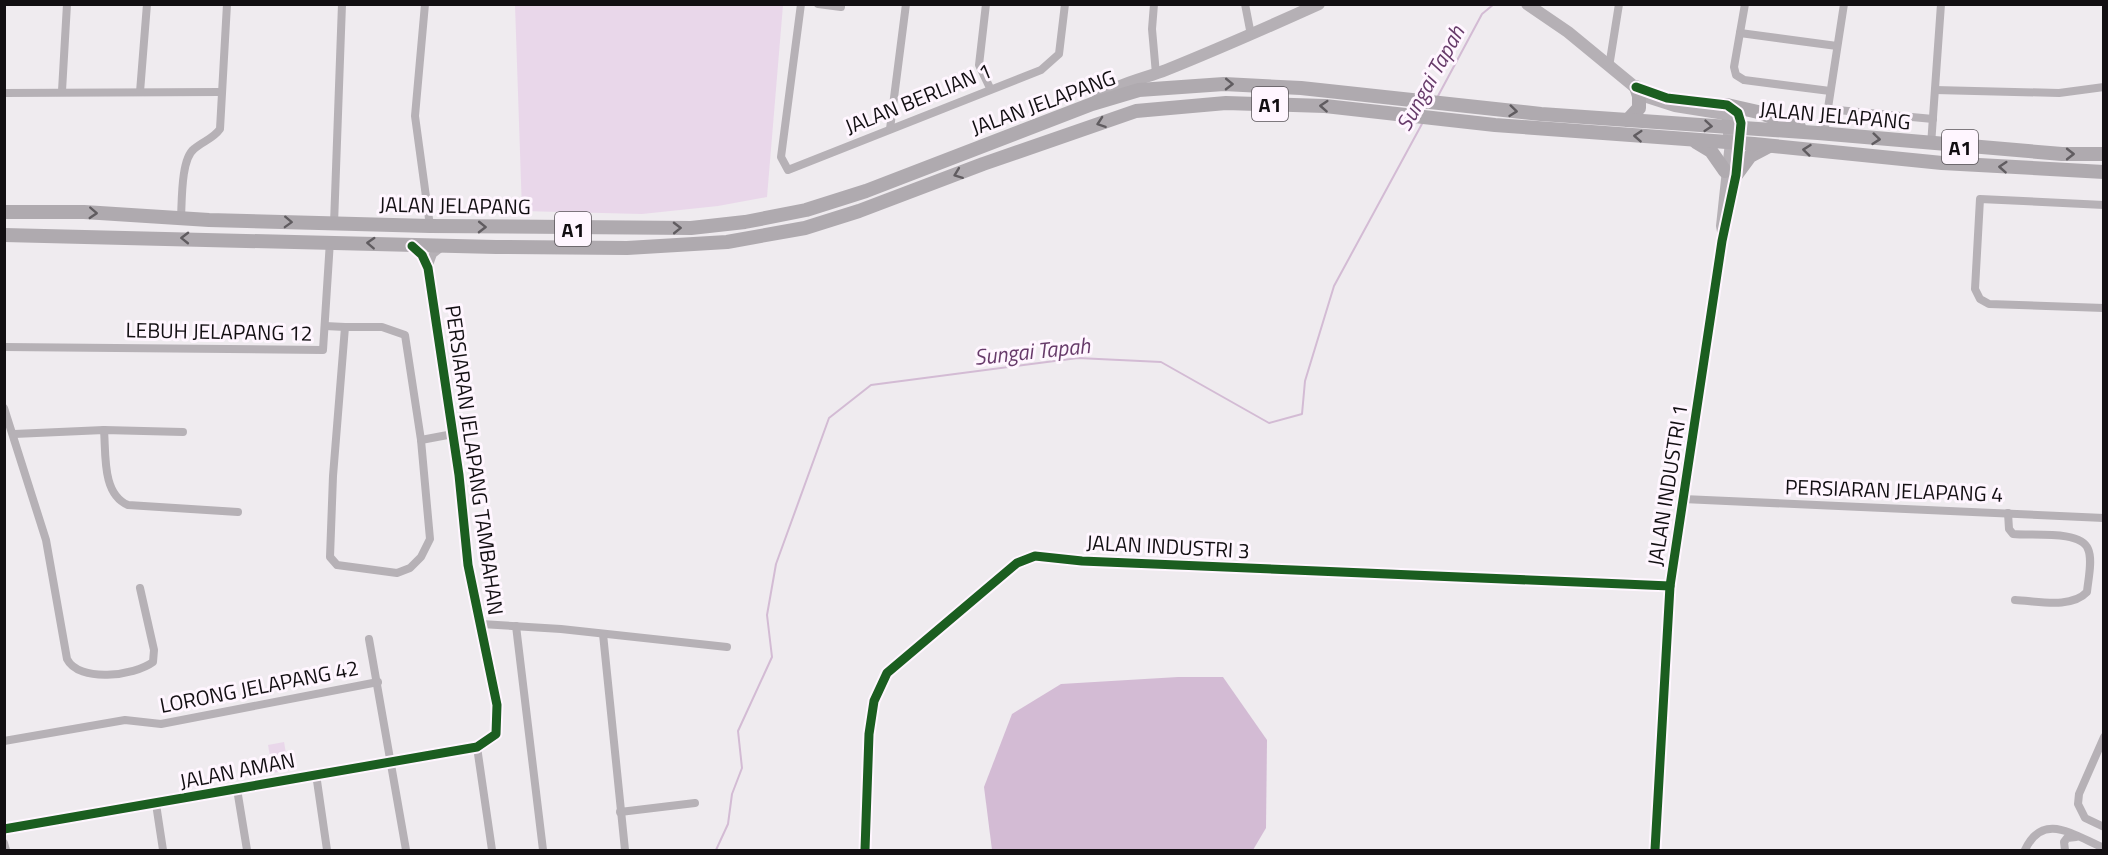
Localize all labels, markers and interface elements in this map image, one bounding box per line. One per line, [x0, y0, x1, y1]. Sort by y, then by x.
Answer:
water label: Sungai Tapah [1387, 18, 1474, 137]
street label: JALAN BERLIAN 1 [840, 54, 996, 142]
street label: JALAN JELAPANG [966, 61, 1120, 143]
one-way arrow [1224, 78, 1233, 90]
road number: A1 [1252, 87, 1288, 121]
street label: JALAN JELAPANG [1758, 92, 1912, 138]
one-way arrow [1320, 100, 1329, 113]
one-way arrow [1509, 104, 1518, 117]
one-way arrow [1096, 116, 1107, 129]
one-way arrow [1703, 119, 1712, 132]
one-way arrow [1634, 130, 1643, 143]
road number: A1 [1942, 130, 1978, 164]
one-way arrow [1871, 132, 1880, 145]
one-way arrow [1803, 144, 1812, 157]
one-way arrow [2066, 148, 2075, 160]
one-way arrow [1999, 161, 2008, 174]
one-way arrow [953, 166, 963, 179]
street label: JALAN JELAPANG [379, 188, 531, 222]
one-way arrow [88, 206, 97, 219]
road number: A1 [555, 212, 591, 246]
one-way arrow [283, 216, 292, 228]
one-way arrow [478, 221, 487, 233]
one-way arrow [673, 222, 682, 234]
one-way arrow [180, 232, 189, 244]
one-way arrow [366, 237, 375, 250]
street label: PERSIARAN JELAPANG TAMBAHAN [437, 303, 513, 617]
street label: LEBUH JELAPANG 12 [125, 313, 313, 349]
water label: Sungai Tapah [972, 328, 1093, 374]
street label: JALAN INDUSTRI 1 [1638, 402, 1696, 568]
street label: PERSIARAN JELAPANG 4 [1784, 470, 2004, 510]
street label: JALAN INDUSTRI 3 [1086, 526, 1250, 566]
street label: LORONG JELAPANG 42 [157, 651, 361, 721]
street label: JALAN AMAN [177, 743, 297, 797]

